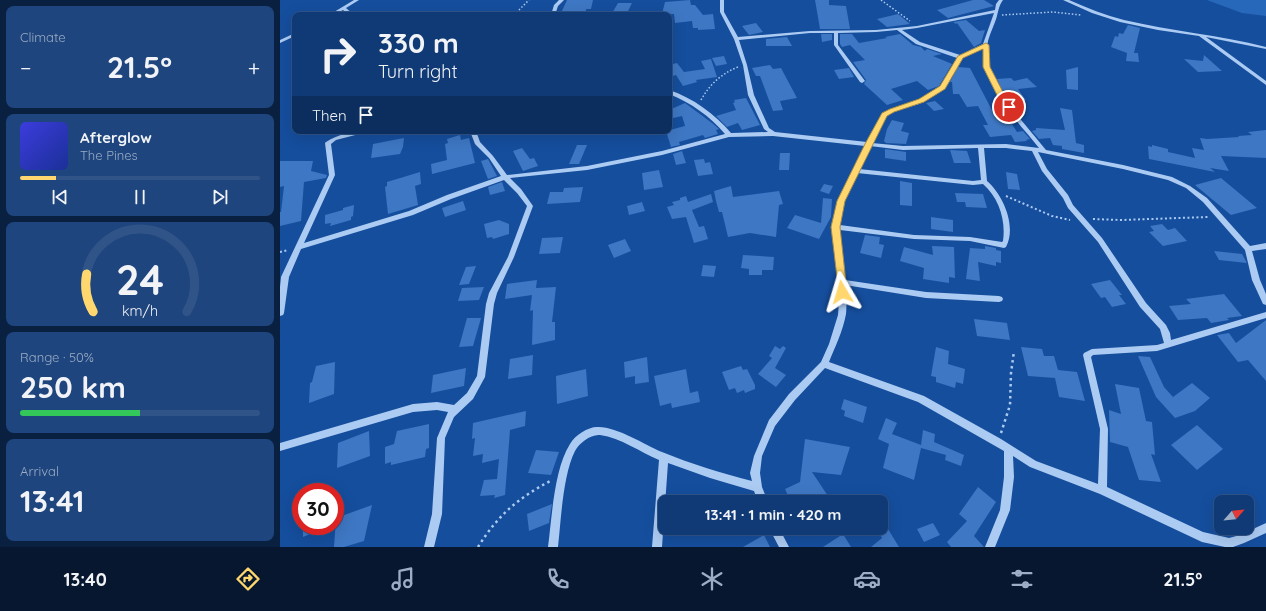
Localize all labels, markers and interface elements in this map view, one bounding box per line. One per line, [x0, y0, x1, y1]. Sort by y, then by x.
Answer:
text: 330 m [378, 25, 459, 60]
icon: right [312, 28, 364, 80]
text: Climate [20, 29, 66, 45]
text: 21.5° [107, 48, 172, 86]
text: − [20, 54, 31, 82]
text: + [248, 54, 260, 82]
text: Turn right [378, 60, 458, 83]
pin [992, 90, 1026, 124]
icon: arrive [998, 96, 1020, 118]
icon: arrive [355, 104, 377, 126]
text: Then [312, 106, 347, 125]
text: Afterglow [80, 128, 152, 147]
text: The Pines [80, 147, 138, 163]
icon: previous [49, 186, 71, 208]
icon: pause [129, 186, 151, 208]
icon: next [209, 186, 231, 208]
text: 24 [116, 252, 164, 304]
position arrow [821, 271, 863, 313]
text: km/h [122, 301, 158, 319]
text: Range · 50% [20, 349, 94, 365]
text: 250 km [20, 368, 126, 406]
text: Arrival [20, 463, 59, 479]
text: 13:41 [20, 482, 84, 520]
speed limit sign: 30 [292, 483, 344, 535]
north arrow [1214, 495, 1254, 535]
map controls [1214, 495, 1254, 535]
text: 13:41 · 1 min · 420 m [705, 505, 841, 524]
icon: directions [234, 565, 262, 593]
icon: music [389, 565, 417, 593]
icon: phone [544, 565, 572, 593]
icon: climate [698, 565, 726, 593]
icon: car [853, 565, 881, 593]
icon: filters [1008, 565, 1036, 593]
text: 13:40 [63, 568, 107, 591]
text: 21.5° [1163, 568, 1202, 591]

